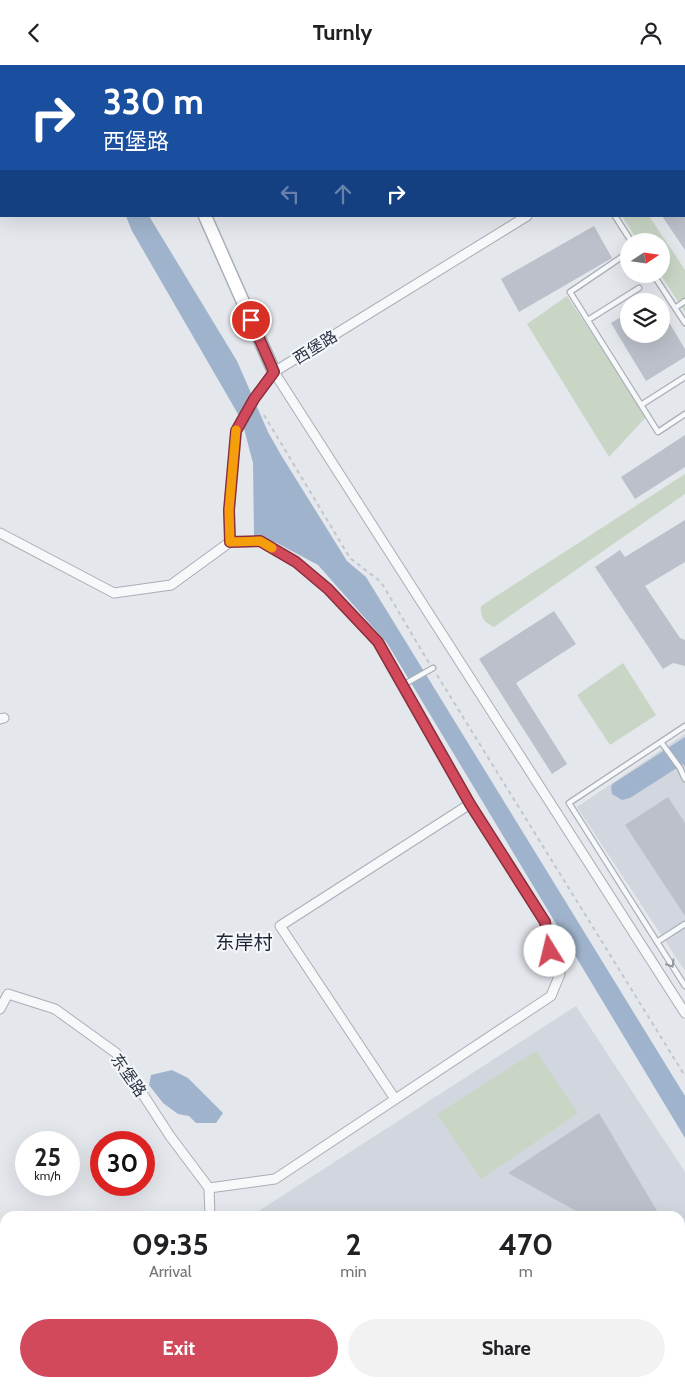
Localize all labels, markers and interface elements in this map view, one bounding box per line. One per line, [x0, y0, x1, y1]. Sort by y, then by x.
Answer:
icon: back [20, 19, 48, 47]
text: Turnly [313, 19, 372, 46]
icon: person [637, 19, 665, 47]
text: 330 m [103, 80, 204, 123]
icon: right [20, 85, 85, 150]
text: 西堡路 [103, 128, 169, 155]
icon: left [276, 180, 304, 208]
icon: ahead [329, 180, 357, 208]
icon: right [382, 180, 410, 208]
north arrow [620, 233, 670, 283]
map controls [620, 233, 670, 343]
button: layers [620, 293, 670, 343]
pin [230, 299, 272, 341]
icon: arrive [237, 306, 265, 334]
street label: 西堡路 [290, 327, 341, 368]
position arrow [523, 924, 575, 976]
district label: 东岸村 [215, 931, 273, 954]
one-way arrow [665, 959, 675, 968]
street label: 东堡路 [107, 1050, 150, 1100]
speed limit sign: 30 [90, 1131, 155, 1196]
text: 25 [34, 1142, 61, 1172]
text: km/h [34, 1168, 61, 1183]
text: 09:35 [132, 1226, 209, 1263]
text: 2 [346, 1226, 361, 1263]
text: 470 [498, 1226, 553, 1263]
text: Arrival [149, 1262, 191, 1281]
text: min [340, 1262, 367, 1281]
text: m [519, 1262, 533, 1281]
button: Exit [20, 1319, 338, 1377]
button: Share [348, 1319, 665, 1377]

